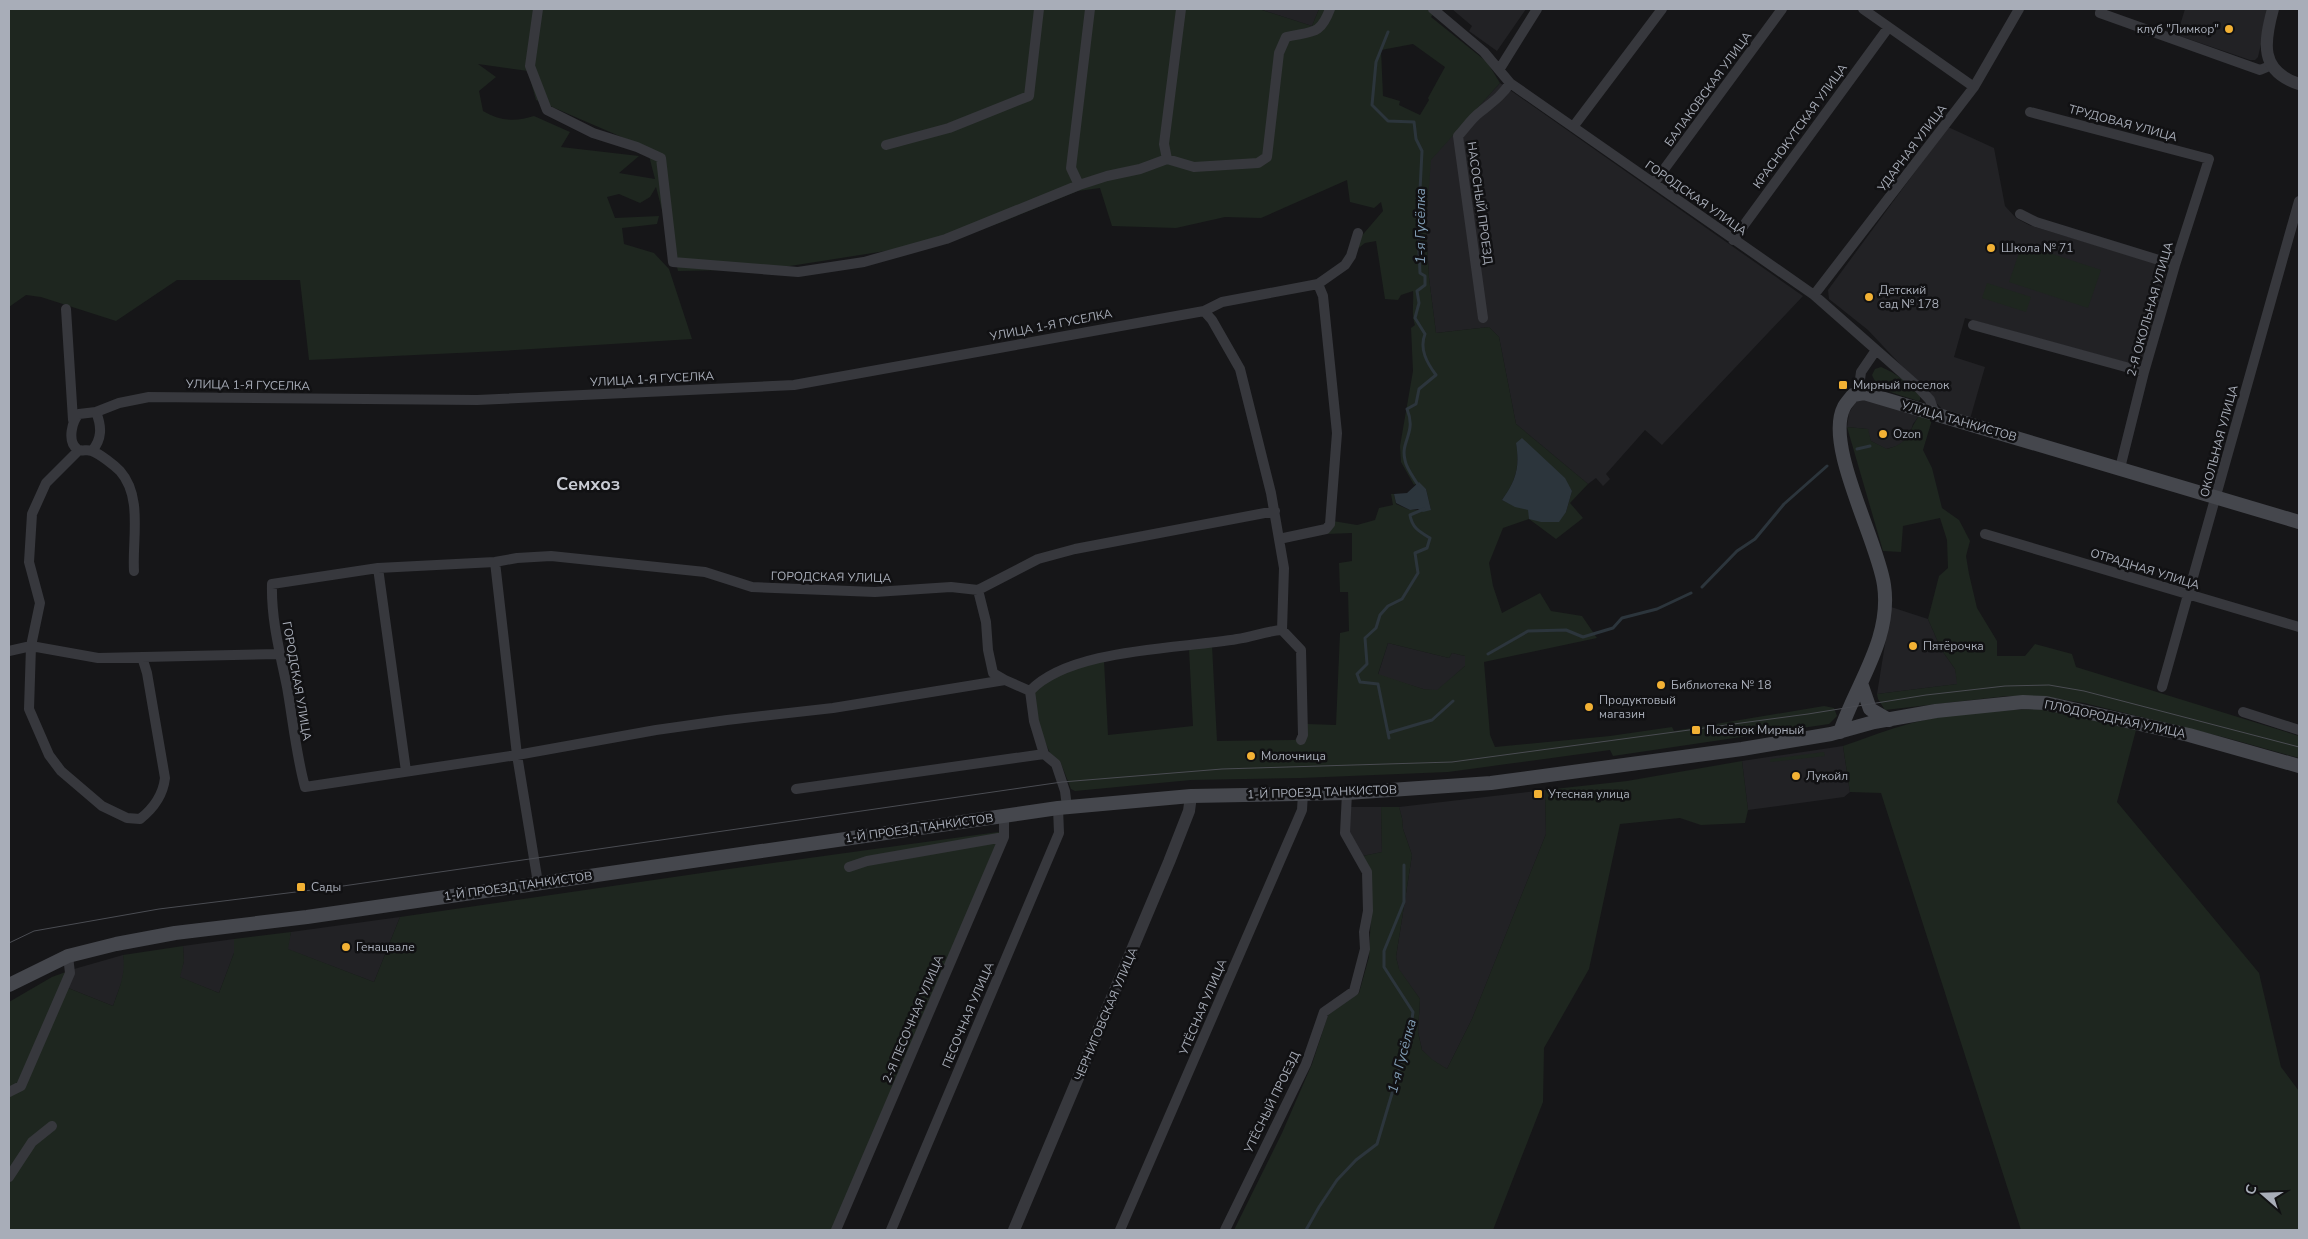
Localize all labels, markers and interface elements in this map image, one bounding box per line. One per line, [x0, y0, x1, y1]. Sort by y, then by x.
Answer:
place label: клуб "Лимкор" [2137, 21, 2219, 37]
marker: клуб "Лимкор" [2223, 23, 2235, 35]
street label: БАЛАКОВСКАЯ УЛИЦА [1661, 28, 1755, 150]
street label: КРАСНОКУТСКАЯ УЛИЦА [1749, 60, 1851, 192]
street label: УДАРНАЯ УЛИЦА [1873, 101, 1950, 196]
street label: ТРУДОВАЯ УЛИЦА [2067, 101, 2179, 145]
street label: НАСОСНЫЙ ПРОЕЗД [1463, 141, 1497, 266]
street label: ГОРОДСКАЯ УЛИЦА [1642, 157, 1750, 239]
water label: 1-я Гусёлка [1411, 188, 1430, 264]
place label: Школа № 71 [2001, 240, 2074, 256]
street label: 2-Я ОКОЛЬНАЯ УЛИЦА [2123, 240, 2177, 378]
marker: Школа № 71 [1985, 242, 1997, 254]
place label: Детский сад № 178 [1879, 282, 1939, 312]
marker: Детский сад № 178 [1863, 291, 1875, 303]
street label: УЛИЦА 1-Я ГУСЕЛКА [987, 305, 1114, 345]
street label: УЛИЦА 1-Я ГУСЕЛКА [589, 368, 715, 390]
street label: УЛИЦА 1-Я ГУСЕЛКА [185, 376, 311, 394]
place label: Мирный поселок [1853, 377, 1950, 393]
marker: Мирный поселок [1837, 379, 1849, 391]
street label: ОКОЛЬНАЯ УЛИЦА [2196, 383, 2242, 499]
street label: УЛИЦА ТАНКИСТОВ [1898, 397, 2019, 445]
place label: Ozon [1893, 426, 1921, 442]
marker: Ozon [1877, 428, 1889, 440]
district label: Семхоз [556, 472, 620, 496]
street label: ОТРАДНАЯ УЛИЦА [2088, 545, 2202, 593]
street label: ГОРОДСКАЯ УЛИЦА [771, 568, 892, 586]
street label: ГОРОДСКАЯ УЛИЦА [279, 620, 315, 742]
place label: Пятёрочка [1923, 638, 1984, 654]
marker: Пятёрочка [1907, 640, 1919, 652]
place label: Библиотека № 18 [1671, 677, 1771, 693]
marker: Библиотека № 18 [1655, 679, 1667, 691]
place label: Продуктовый магазин [1599, 692, 1676, 722]
street label: ПЛОДОРОДНАЯ УЛИЦА [2043, 696, 2187, 742]
marker: Продуктовый магазин [1583, 701, 1595, 713]
place label: Посёлок Мирный [1706, 722, 1804, 738]
marker: Посёлок Мирный [1690, 724, 1702, 736]
place label: Молочница [1261, 748, 1326, 764]
marker: Молочница [1245, 750, 1257, 762]
place label: Лукойл [1806, 768, 1848, 784]
marker: Лукойл [1790, 770, 1802, 782]
street label: 1-Й ПРОЕЗД ТАНКИСТОВ [1247, 781, 1397, 803]
place label: Утесная улица [1547, 786, 1630, 802]
marker: Утесная улица [1532, 788, 1544, 800]
street label: 1-Й ПРОЕЗД ТАНКИСТОВ [844, 810, 994, 846]
street label: 1-Й ПРОЕЗД ТАНКИСТОВ [443, 868, 593, 904]
place label: Сады [311, 879, 341, 895]
marker: Сады [295, 881, 307, 893]
place label: Генацвале [356, 939, 415, 955]
marker: Генацвале [340, 941, 352, 953]
street label: ЧЕРНИГОВСКАЯ УЛИЦА [1071, 945, 1142, 1083]
street label: 2-Я ПЕСОЧНАЯ УЛИЦА [879, 952, 947, 1085]
street label: УТЁСНАЯ УЛИЦА [1175, 956, 1231, 1058]
street label: ПЕСОЧНАЯ УЛИЦА [938, 959, 998, 1071]
water label: 1-я Гусёлка [1383, 1017, 1421, 1095]
street label: УТЁСНЫЙ ПРОЕЗД [1240, 1048, 1304, 1156]
north arrow [2238, 1169, 2288, 1219]
text: С [2241, 1182, 2262, 1197]

